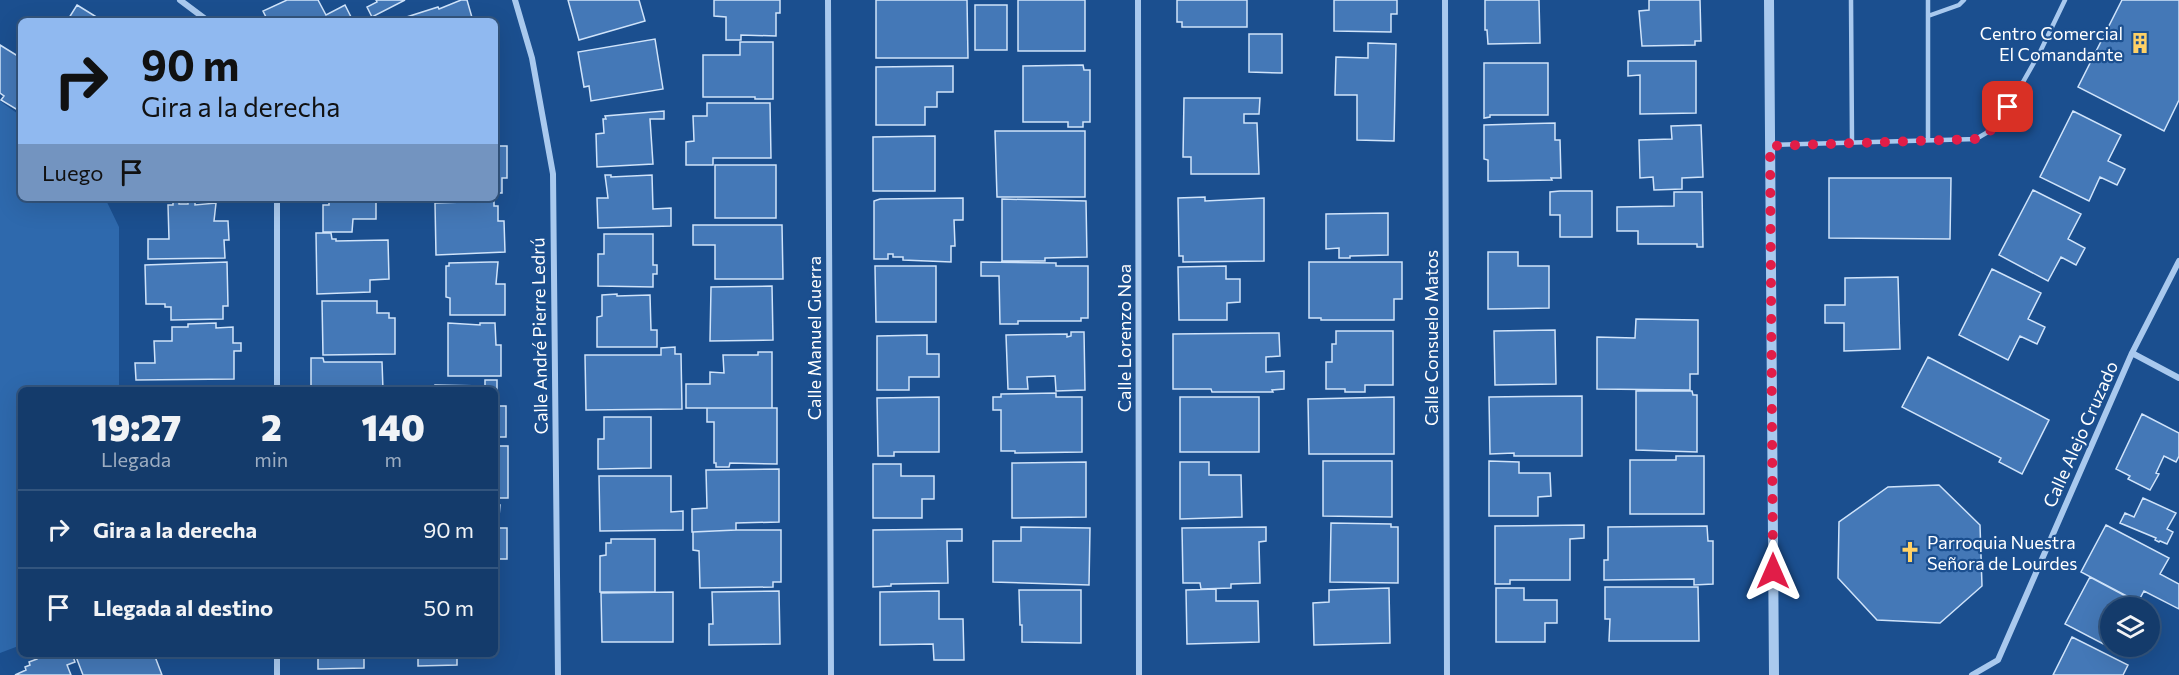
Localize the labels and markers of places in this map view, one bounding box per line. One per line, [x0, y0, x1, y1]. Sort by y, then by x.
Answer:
place label: Centro Comercial El Comandante [1980, 22, 2123, 65]
building icon: Centro Comercial El Comandante [2128, 31, 2152, 55]
pin [1982, 81, 2033, 132]
place label: Parroquia Nuestra Señora de Lourdes [1927, 531, 2077, 574]
church icon: Parroquia Nuestra Señora de Lourdes [1898, 540, 1922, 564]

